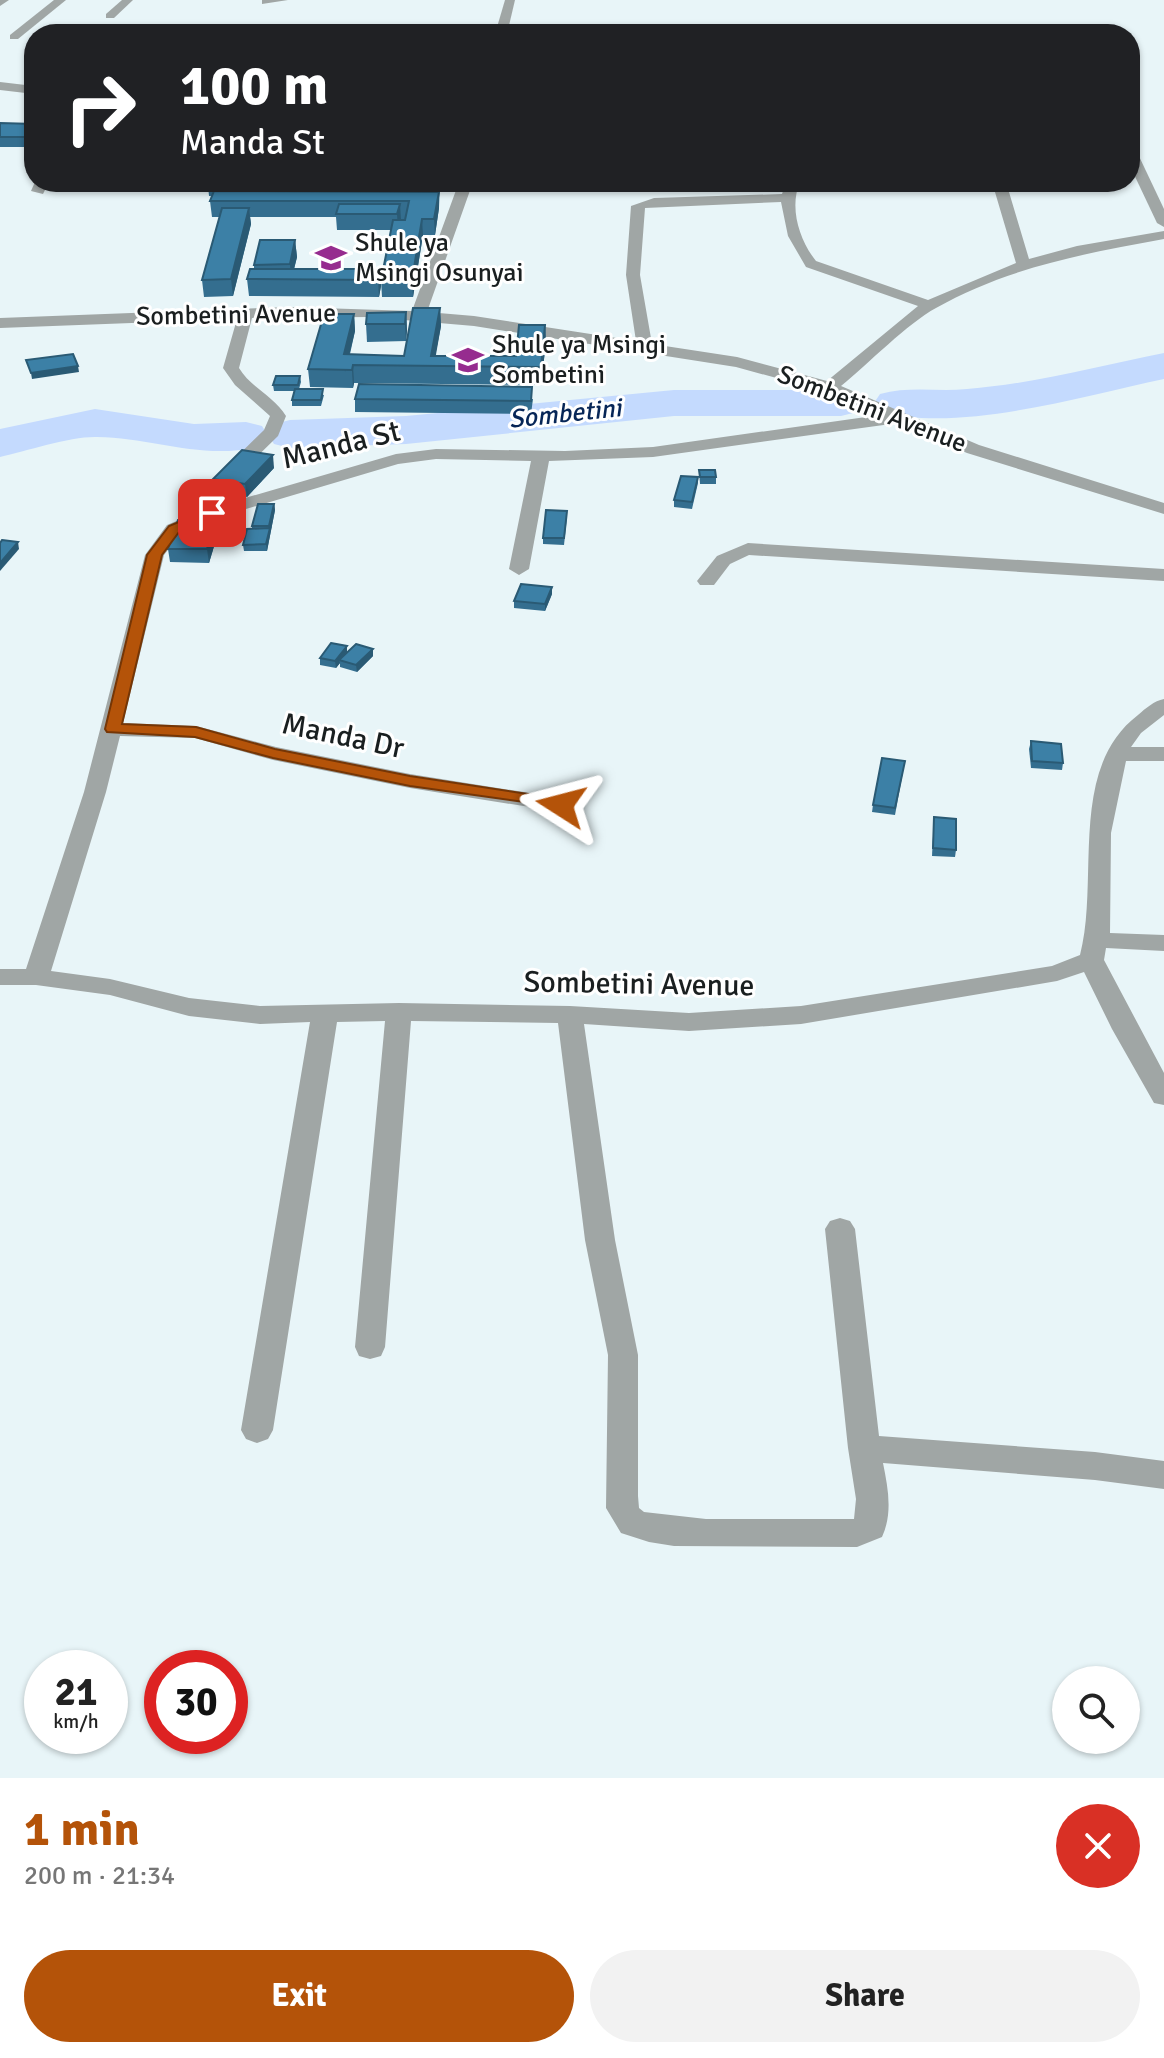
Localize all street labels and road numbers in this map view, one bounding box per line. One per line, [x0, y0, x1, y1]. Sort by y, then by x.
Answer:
street label: Sombetini Avenue [136, 297, 336, 333]
street label: Sombetini Avenue [773, 358, 971, 460]
street label: Manda St [278, 412, 404, 478]
street label: Manda Dr [279, 705, 407, 767]
street label: Sombetini Avenue [523, 963, 755, 1005]

